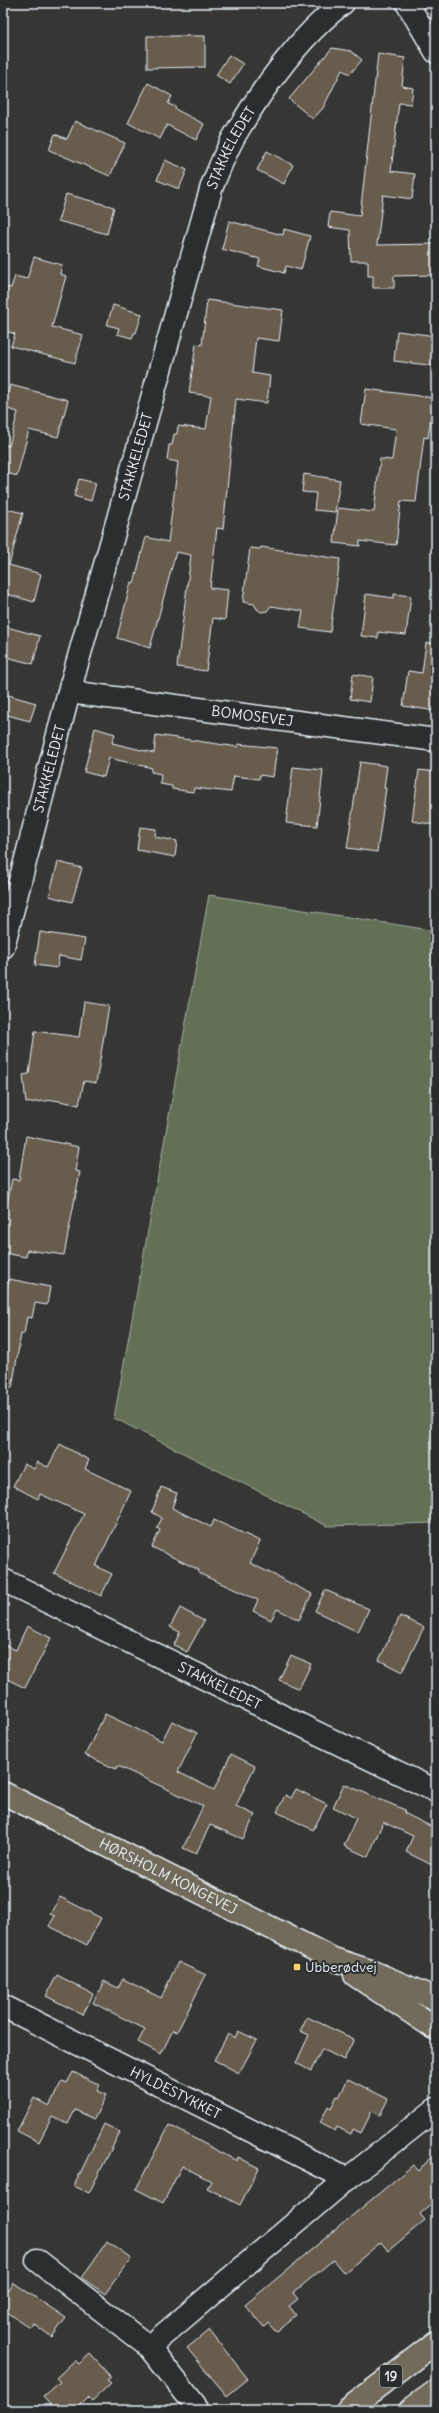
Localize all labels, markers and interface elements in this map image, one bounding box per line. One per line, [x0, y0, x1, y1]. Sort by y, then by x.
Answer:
street label: STAKKELEDET [203, 103, 259, 192]
street label: STAKKELEDET [115, 411, 156, 503]
street label: BOMOSEVEJ [210, 702, 295, 730]
street label: STAKKELEDET [29, 723, 69, 815]
street label: STAKKELEDET [175, 1658, 264, 1713]
street label: HØRSHOLM KONGEVEJ [96, 1834, 240, 1918]
place label: Ubberødvej [305, 1958, 377, 1976]
marker: Ubberødvej [292, 1962, 302, 1972]
street label: HYLDESTYKKET [127, 2062, 224, 2123]
road number: 19 [380, 2365, 402, 2387]

